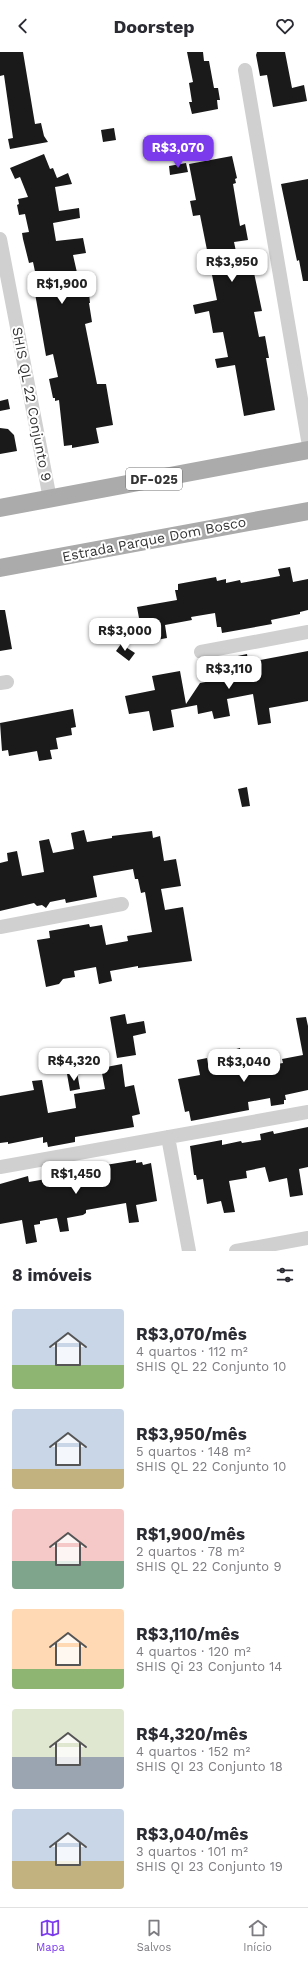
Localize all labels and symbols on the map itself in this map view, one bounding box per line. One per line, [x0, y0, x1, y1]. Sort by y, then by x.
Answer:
pin: R$3,070 [141, 135, 215, 169]
pin: R$3,950 [195, 249, 269, 283]
pin: R$1,900 [25, 271, 99, 305]
street label: SHIS QL 22 Conjunto 9 [9, 326, 55, 482]
road number: DF-025 [126, 468, 182, 490]
street label: Estrada Parque Dom Bosco [61, 513, 247, 565]
pin: R$3,000 [88, 618, 162, 652]
pin: R$3,110 [192, 656, 266, 690]
pin: R$4,320 [37, 1048, 111, 1082]
pin: R$3,040 [207, 1049, 281, 1083]
pin: R$1,450 [39, 1161, 113, 1195]

